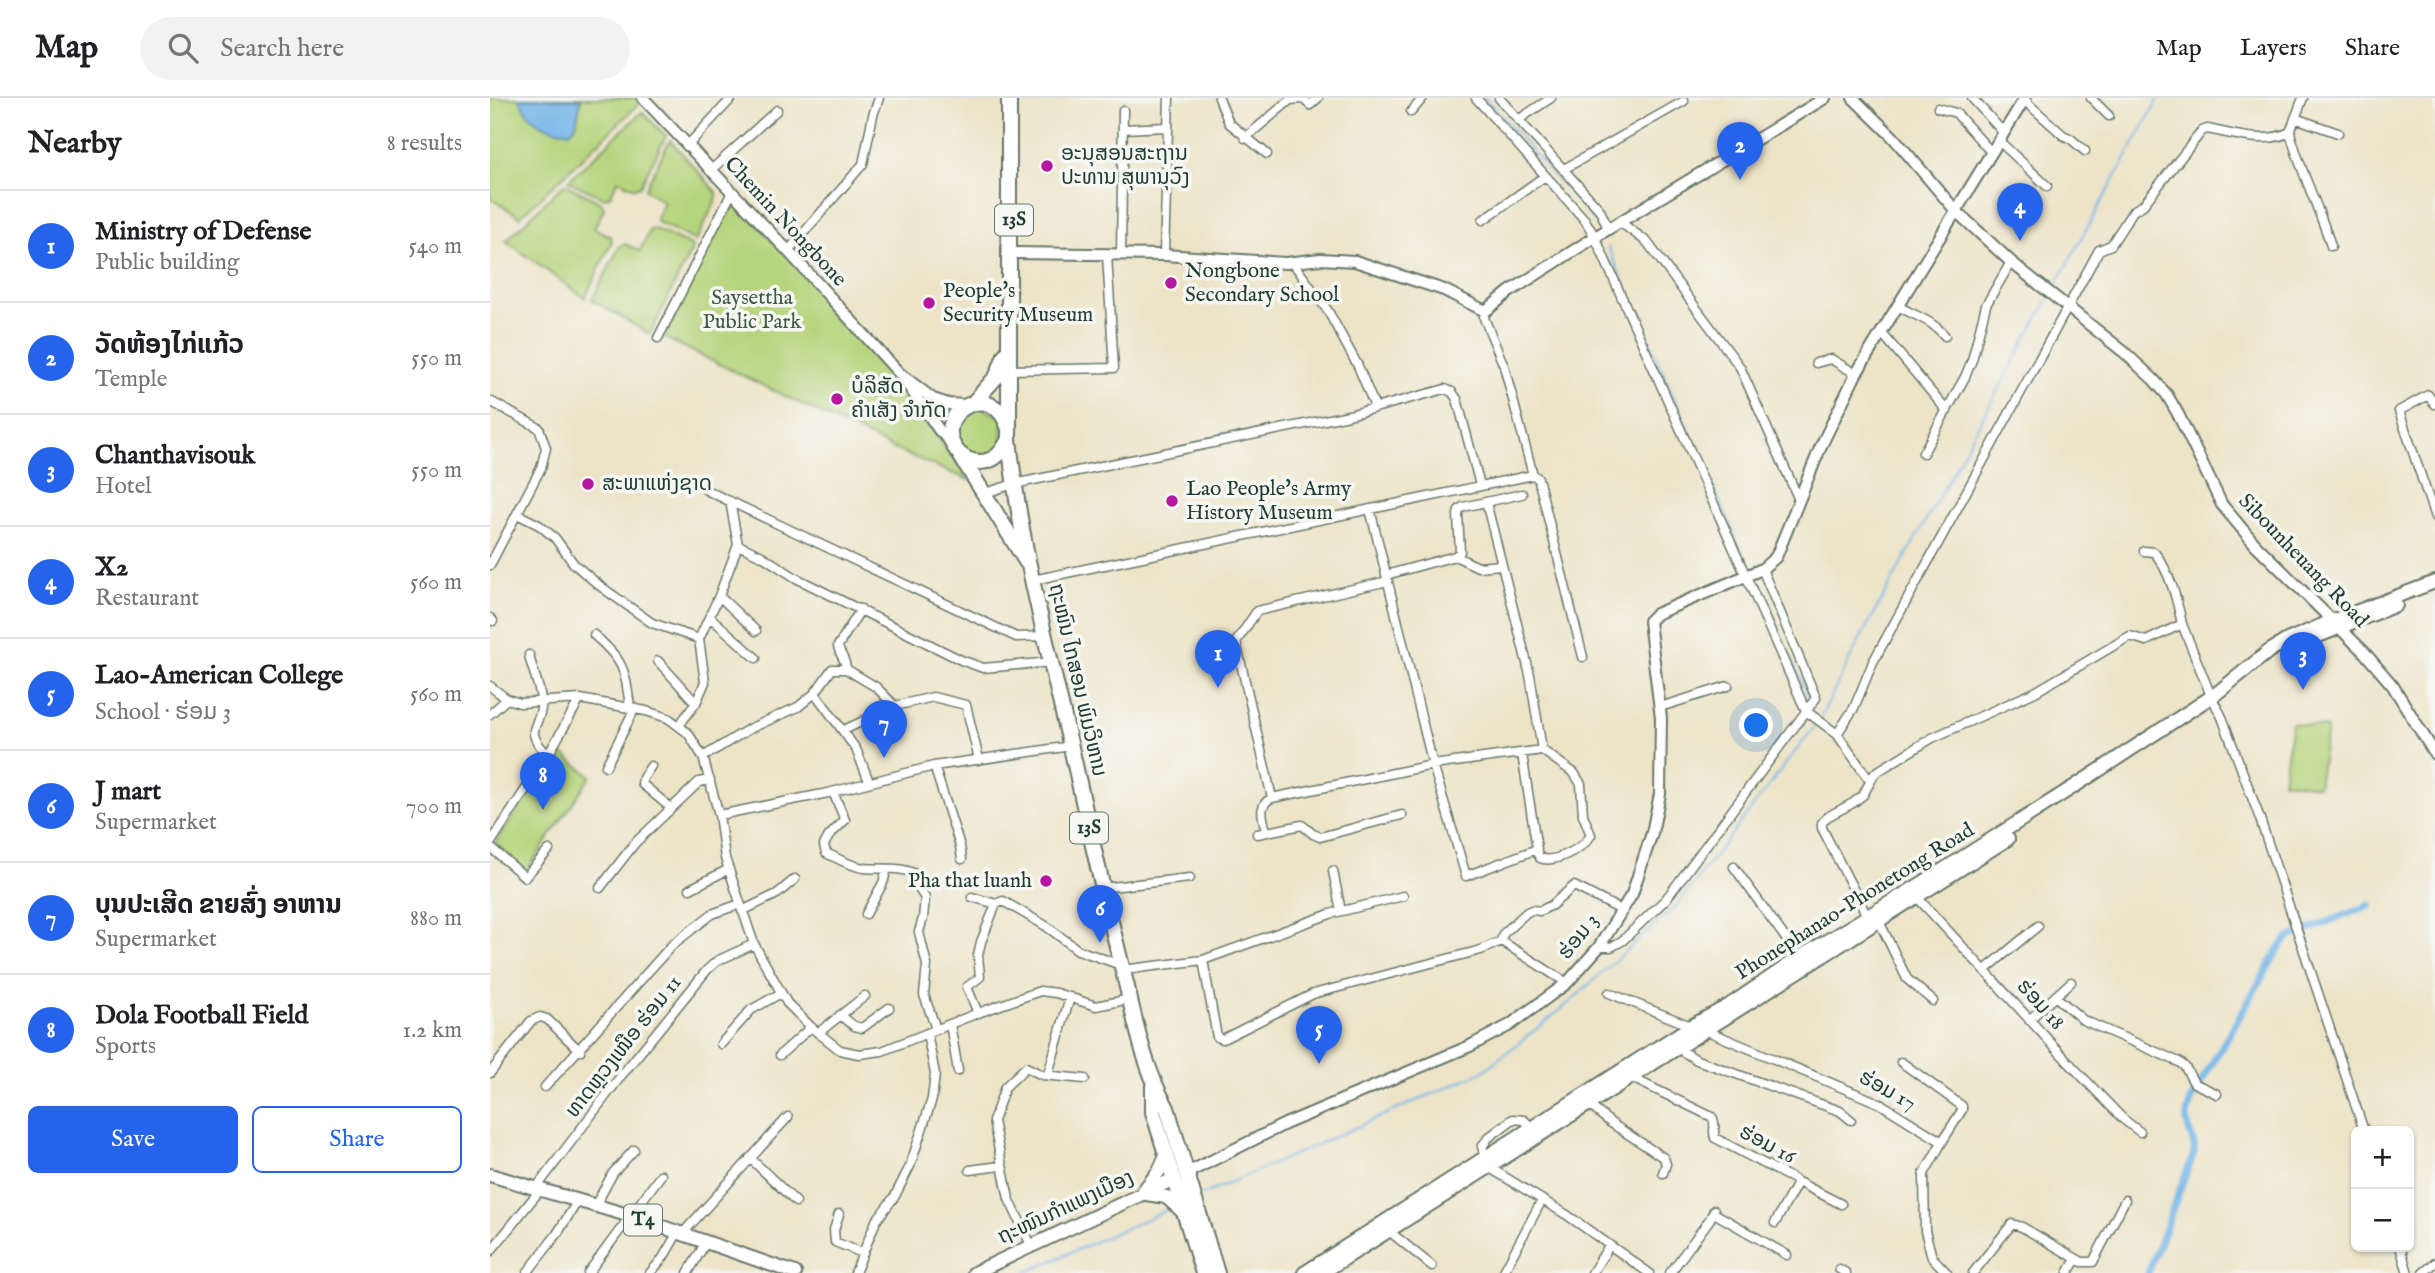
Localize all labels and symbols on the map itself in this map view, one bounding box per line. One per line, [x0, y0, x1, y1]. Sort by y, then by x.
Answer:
pin: 2 [1717, 122, 1763, 180]
place label: ອະນຸສອນສະຖານ ປະທານ ສຸພານຸວົງ [1061, 141, 1190, 192]
street label: Chemin Nongbone [718, 151, 852, 293]
marker: ອະນຸສອນສະຖານ ປະທານ ສຸພານຸວົງ [1039, 158, 1055, 174]
pin: 4 [1997, 183, 2043, 241]
road number: 13S [995, 204, 1033, 236]
place label: Nongbone Secondary School [1185, 258, 1339, 309]
marker: Nongbone Secondary School [1163, 275, 1179, 291]
place label: People's Security Museum [943, 278, 1093, 329]
park label: Saysettha Public Park [703, 285, 802, 336]
marker: People's Security Museum [921, 295, 937, 311]
place label: ບໍລິສັດ ຄຳເສັງ ຈຳກັດ [851, 374, 947, 425]
marker: ບໍລິສັດ ຄຳເສັງ ຈຳກັດ [829, 391, 845, 407]
place label: ສະພາແຫ່ງຊາດ [602, 471, 712, 498]
marker: ສະພາແຫ່ງຊາດ [580, 476, 596, 492]
place label: Lao People's Army History Museum [1186, 476, 1352, 527]
street label: Sibounheuang Road [2232, 488, 2374, 634]
marker: Lao People's Army History Museum [1164, 493, 1180, 509]
street label: ຖະໜົນ ໄກສອນ ພົມວິຫານ [1042, 581, 1112, 779]
pin: 1 [1195, 630, 1241, 688]
pin: 3 [2280, 632, 2326, 690]
pin: 7 [861, 700, 907, 758]
your location [1739, 708, 1773, 742]
pin: 8 [520, 752, 566, 810]
road number: 13S [1070, 813, 1108, 844]
street label: Phonephanao-Phonetong Road [1731, 817, 1980, 987]
place label: Pha that luanh [908, 868, 1032, 895]
marker: Pha that luanh [1038, 873, 1054, 889]
pin: 6 [1077, 885, 1123, 943]
street label: ຮ່ອມ 3 [1553, 908, 1605, 966]
street label: ທາດຫຼວງເໜືອ ຮ່ອມ 11 [559, 970, 688, 1124]
street label: ຮ່ອມ 18 [2010, 974, 2070, 1036]
pin: 5 [1296, 1006, 1342, 1064]
street label: ຮ່ອມ 17 [1854, 1064, 1920, 1118]
street label: ຮ່ອມ 16 [1734, 1119, 1801, 1172]
street label: ຖະໜົນກຳແພງເມືອງ [993, 1164, 1138, 1251]
road number: T4 [624, 1204, 662, 1236]

